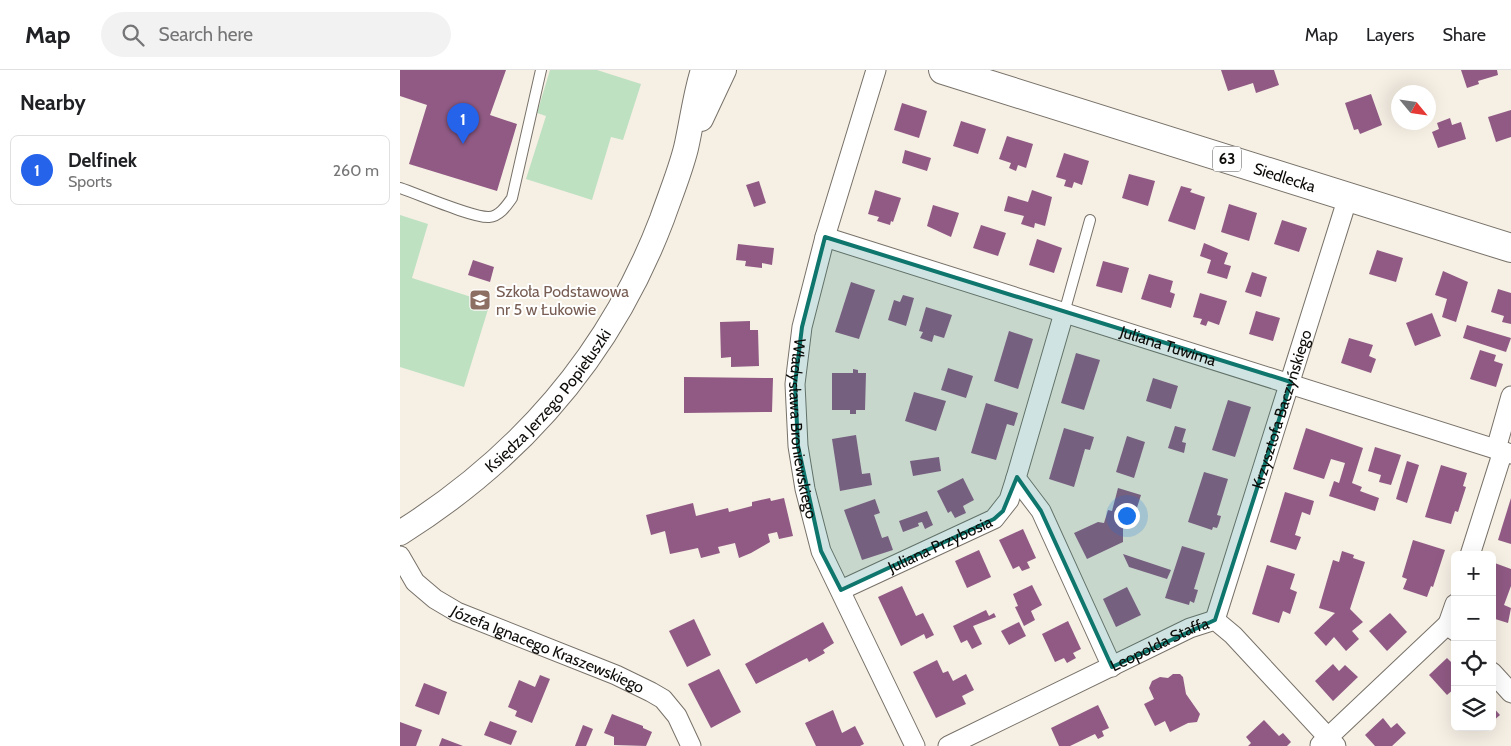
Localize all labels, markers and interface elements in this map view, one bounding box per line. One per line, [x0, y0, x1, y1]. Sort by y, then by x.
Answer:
search box [101, 12, 451, 57]
text: Map [25, 20, 71, 49]
icon: search [119, 21, 147, 49]
text: Search here [159, 23, 253, 46]
text: Map [1305, 24, 1338, 46]
text: Layers [1366, 24, 1415, 46]
text: Share [1443, 24, 1486, 46]
north arrow [1391, 85, 1436, 130]
text: Nearby [20, 90, 86, 115]
pin: 1 [447, 103, 479, 144]
road number: 63 [1213, 146, 1241, 172]
text: Delfinek [68, 149, 137, 172]
street label: Siedlecka [1251, 158, 1318, 196]
text: 1 [34, 161, 40, 180]
text: 260 m [333, 161, 379, 180]
text: Sports [68, 172, 112, 191]
place label: Szkoła Podstawowa nr 5 w Łukowie [496, 282, 629, 319]
school or university icon: Szkoła Podstawowa nr 5 w Łukowie [468, 288, 492, 312]
street label: Juliana Tuwima [1117, 321, 1219, 370]
street label: Księdza Jerzego Popiełuszki [481, 325, 614, 476]
street label: Krzysztofa Baczyńskiego [1247, 327, 1315, 491]
street label: Władysława Broniewskiego [785, 337, 822, 521]
your location [1114, 503, 1140, 529]
street label: Juliana Przybosia [884, 512, 995, 577]
map controls [1451, 551, 1496, 731]
button: + [1451, 551, 1496, 596]
button: − [1451, 596, 1496, 641]
street label: Józefa Ignacego Kraszewskiego [447, 601, 648, 697]
street label: Leopolda Staffa [1107, 613, 1211, 675]
button: locate [1451, 641, 1496, 686]
button: layers [1451, 686, 1496, 731]

